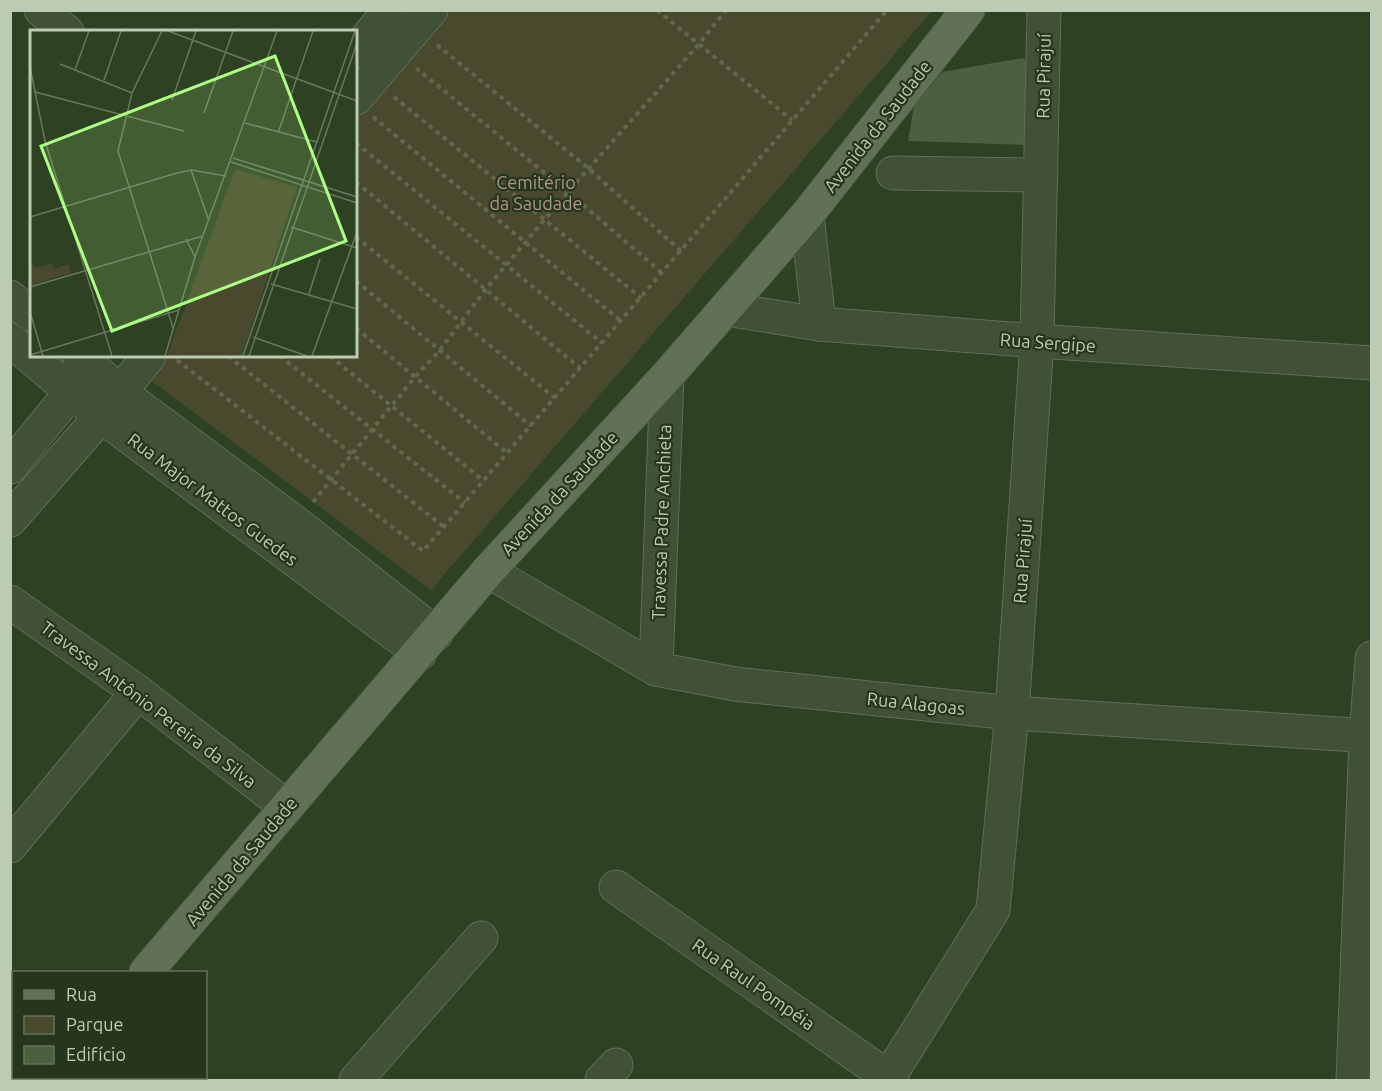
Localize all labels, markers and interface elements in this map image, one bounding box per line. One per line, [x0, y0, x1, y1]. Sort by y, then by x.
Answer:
inset map [30, 30, 357, 357]
street label: Rua Pirajuí [1032, 33, 1054, 119]
street label: Avenida da Saudade [819, 56, 935, 196]
park label: Cemitério da Saudade [489, 172, 583, 213]
street label: Rua Sergipe [999, 329, 1097, 355]
street label: Travessa Padre Anchieta [648, 424, 674, 620]
street label: Avenida da Saudade [496, 427, 622, 559]
street label: Rua Major Mattos Guedes [124, 429, 302, 570]
street label: Rua Pirajuí [1009, 517, 1035, 604]
street label: Travessa Antônio Pereira da Silva [38, 617, 260, 791]
street label: Rua Alagoas [866, 688, 966, 718]
street label: Avenida da Saudade [181, 793, 301, 929]
street label: Rua Raul Pompéia [689, 934, 819, 1034]
legend [12, 971, 207, 1079]
text: Rua [66, 984, 97, 1004]
text: Parque [66, 1014, 123, 1034]
text: Edifício [66, 1044, 126, 1064]

